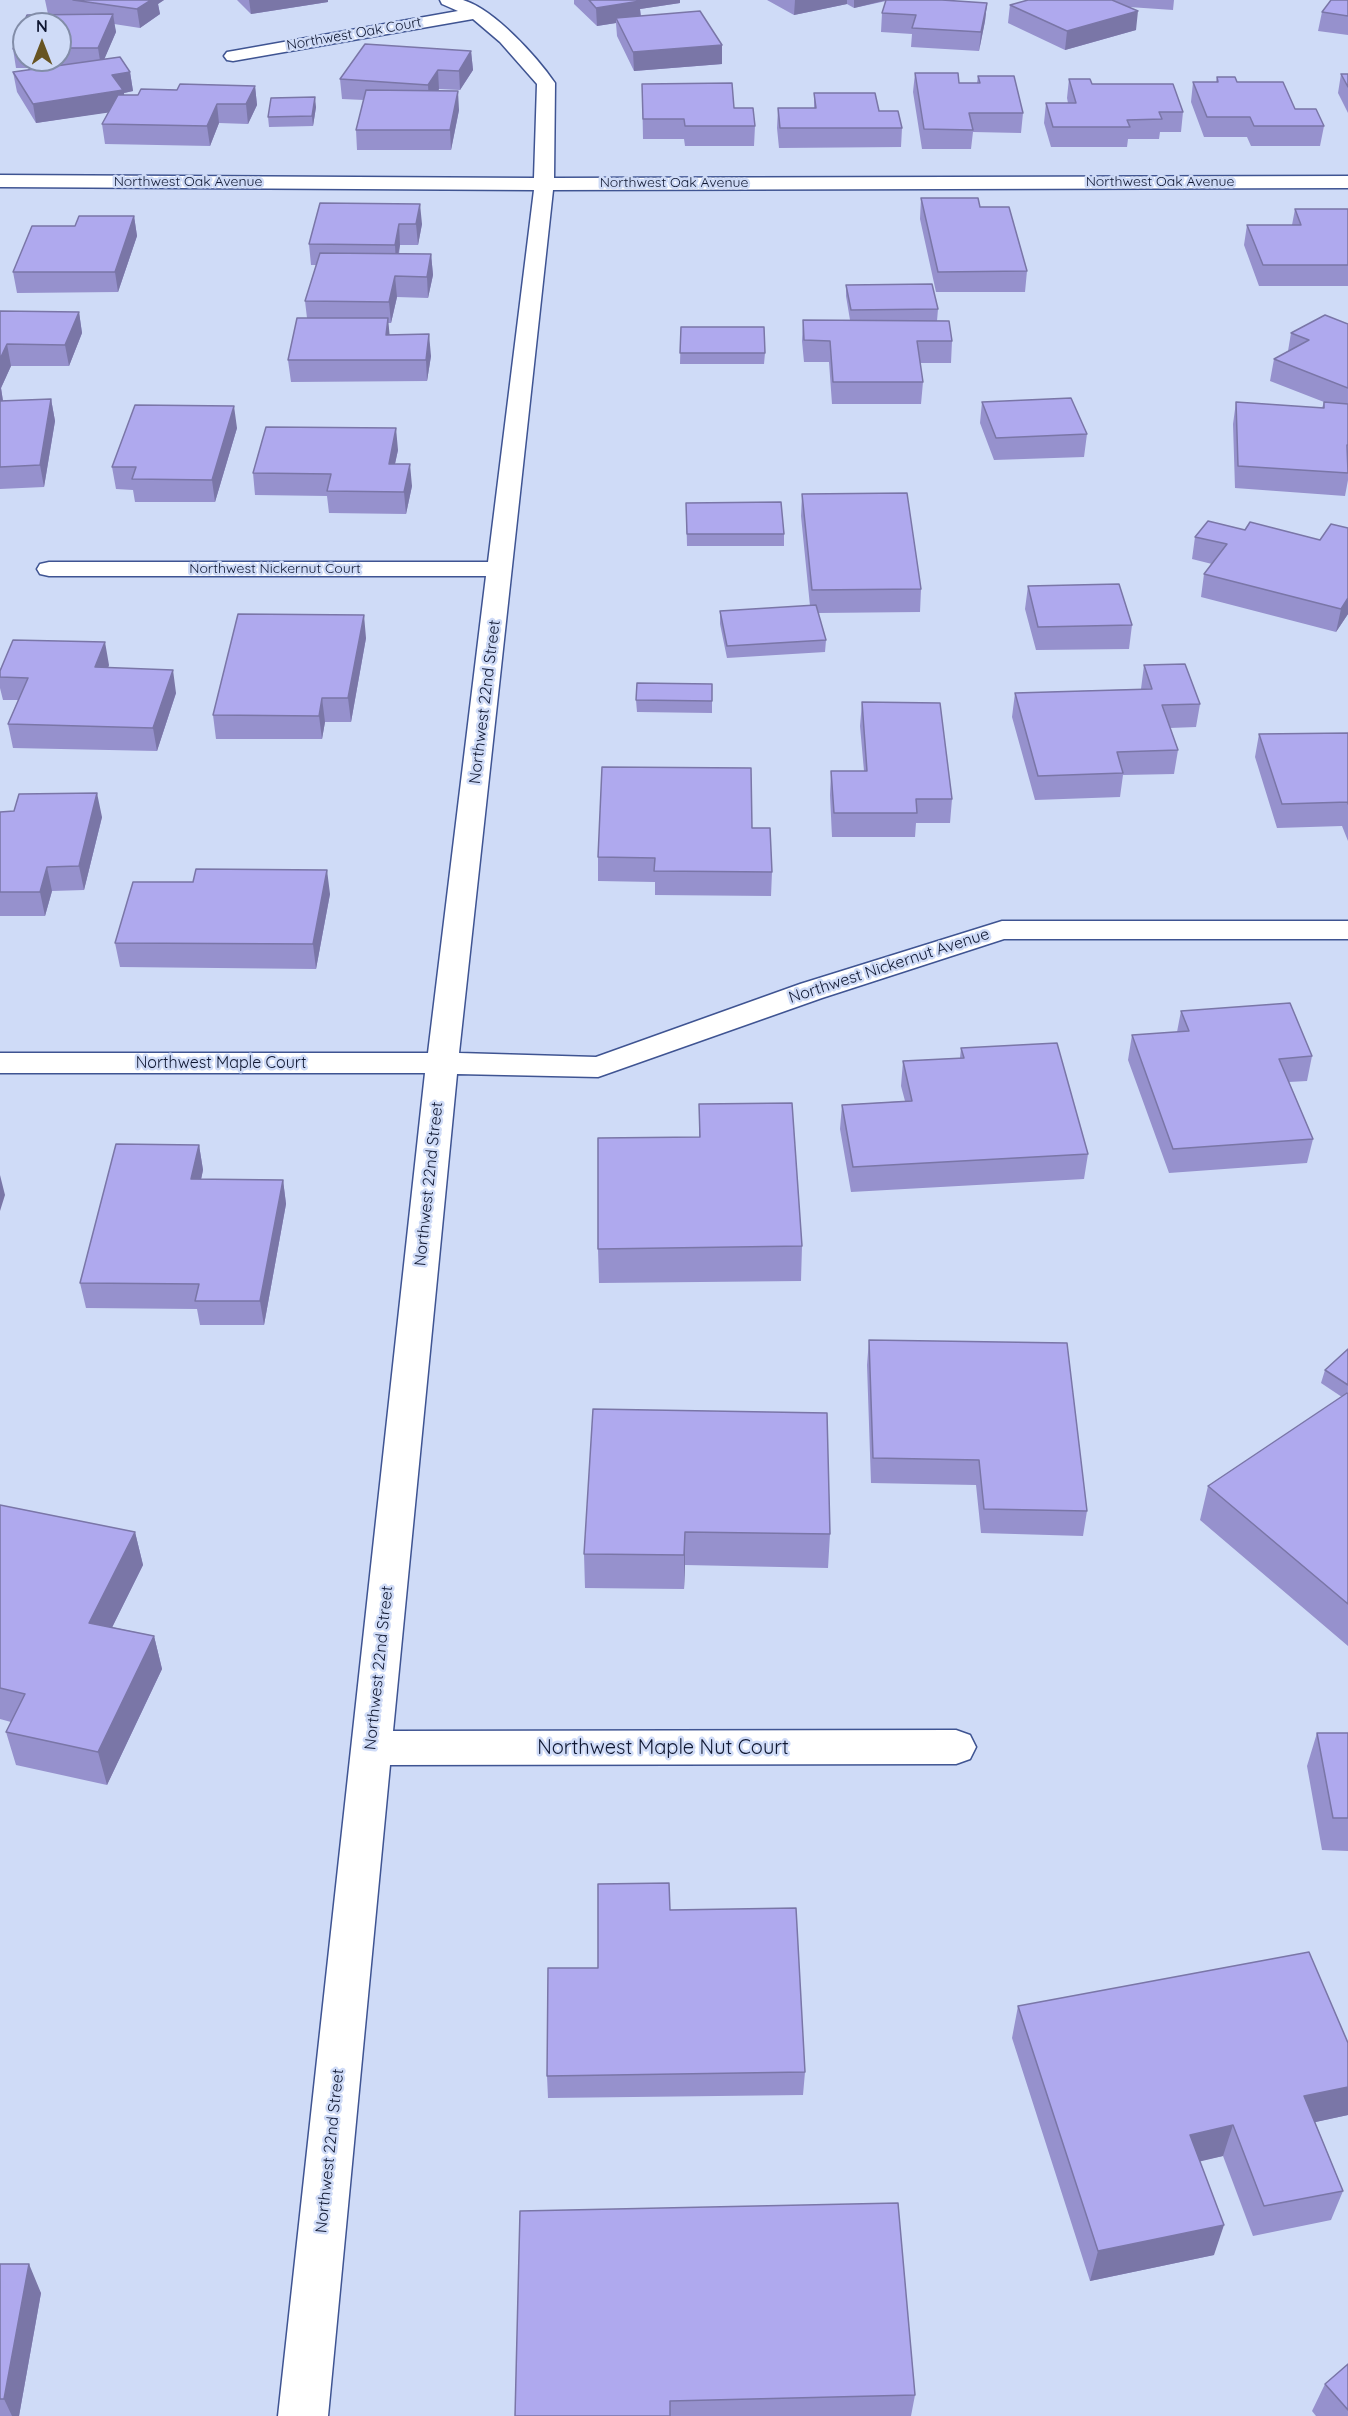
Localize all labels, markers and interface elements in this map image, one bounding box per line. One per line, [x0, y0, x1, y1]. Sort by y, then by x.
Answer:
north arrow [12, 12, 72, 72]
street label: Northwest Oak Court [285, 14, 423, 54]
text: N [36, 16, 48, 36]
street label: Northwest Oak Avenue [114, 174, 262, 190]
street label: Northwest Oak Avenue [1086, 174, 1234, 190]
street label: Northwest Oak Avenue [600, 175, 748, 191]
street label: Northwest Nickernut Court [189, 561, 361, 577]
street label: Northwest 22nd Street [465, 619, 505, 785]
street label: Northwest Nickernut Avenue [786, 924, 992, 1008]
street label: Northwest Maple Court [136, 1053, 306, 1073]
street label: Northwest 22nd Street [411, 1101, 447, 1267]
street label: Northwest 22nd Street [361, 1585, 397, 1751]
street label: Northwest Maple Nut Court [537, 1736, 789, 1760]
street label: Northwest 22nd Street [312, 2068, 348, 2234]

